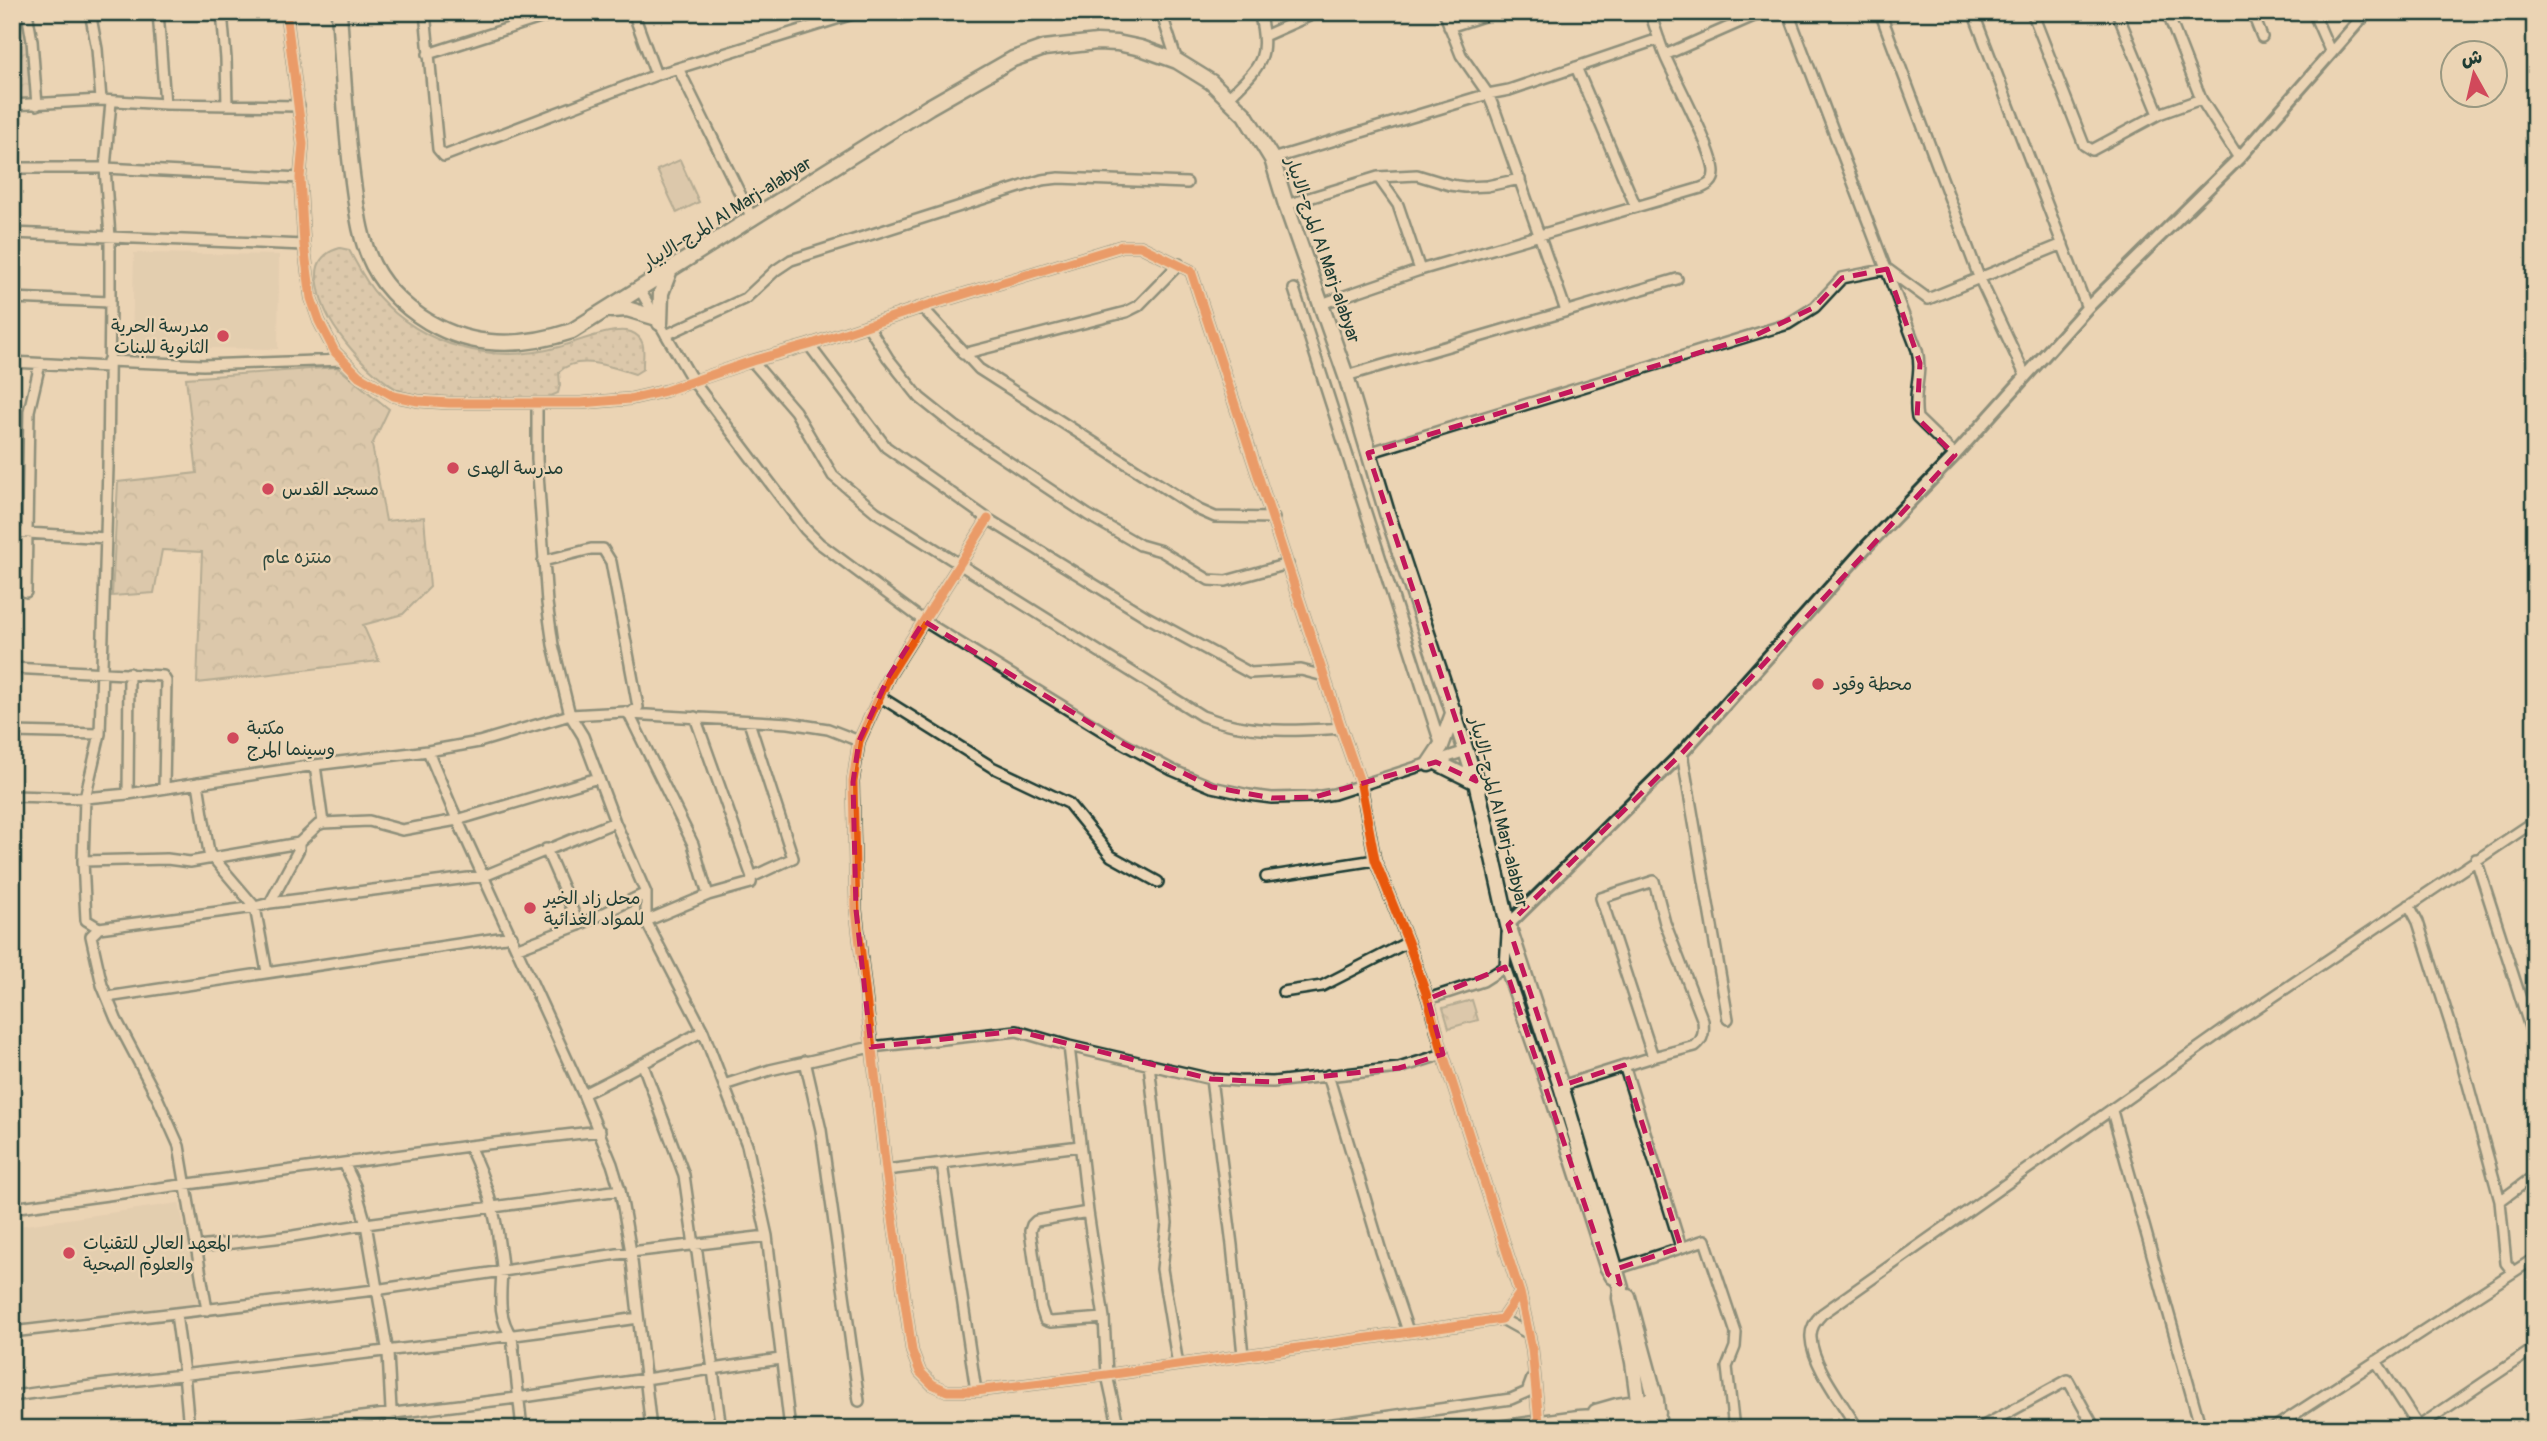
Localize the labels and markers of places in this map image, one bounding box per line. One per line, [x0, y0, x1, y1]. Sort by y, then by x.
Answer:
place label: مدرسة الحرية الثانوية للبنات [111, 315, 209, 359]
marker: مدرسة الحرية الثانوية للبنات [215, 328, 231, 344]
place label: مدرسة الهدى [467, 457, 564, 480]
marker: مدرسة الهدى [445, 460, 461, 476]
place label: مسجد القدس [282, 478, 379, 501]
marker: مسجد القدس [260, 481, 276, 497]
place label: محطة وقود [1832, 673, 1912, 696]
marker: محطة وقود [1810, 676, 1826, 692]
place label: مكتبة وسينما المرج [247, 717, 335, 761]
marker: مكتبة وسينما المرج [225, 730, 241, 746]
place label: محل زاد الخير للمواد الغذائية [542, 887, 644, 931]
marker: محل زاد الخير للمواد الغذائية [522, 900, 538, 916]
place label: المعهد العالي للتقنيات والعلوم الصحية [83, 1232, 231, 1278]
marker: المعهد العالي للتقنيات والعلوم الصحية [61, 1245, 77, 1261]

